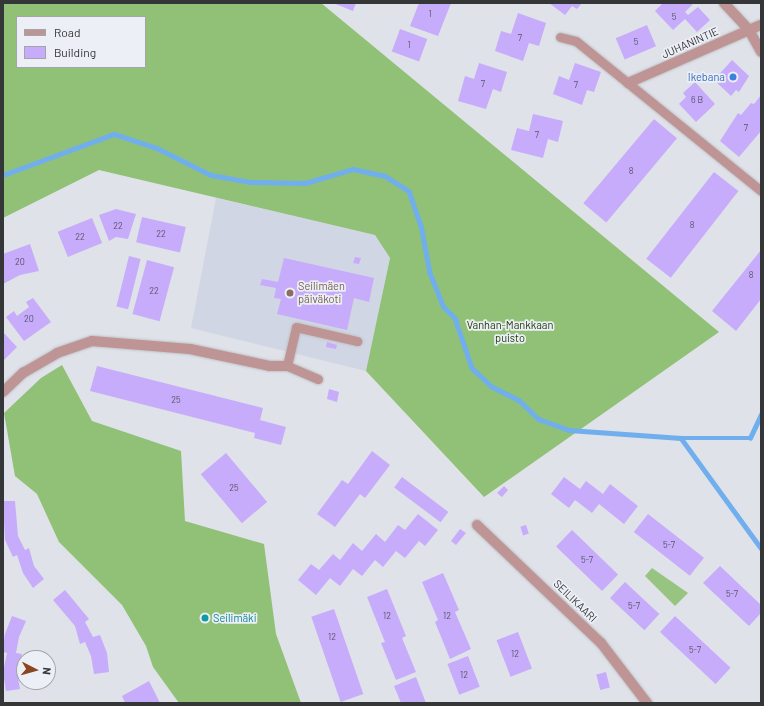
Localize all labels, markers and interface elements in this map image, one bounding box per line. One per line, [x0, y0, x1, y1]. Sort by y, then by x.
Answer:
house number: 1 [428, 9, 432, 19]
house number: 5 [672, 12, 676, 22]
legend [16, 16, 146, 68]
text: Road [54, 25, 81, 39]
street label: JUHANINTIE [659, 25, 721, 61]
house number: 7 [518, 33, 522, 43]
house number: 5 [634, 37, 638, 47]
house number: 1 [407, 40, 411, 50]
text: Building [54, 45, 96, 59]
place label: Ikebana [688, 70, 725, 84]
marker: Ikebana [728, 72, 738, 82]
house number: 7 [481, 79, 485, 89]
house number: 7 [574, 80, 578, 90]
house number: 6 B [691, 95, 703, 105]
house number: 7 [744, 123, 748, 133]
house number: 7 [535, 130, 539, 140]
house number: 8 [629, 166, 633, 176]
house number: 8 [690, 220, 694, 230]
house number: 22 [113, 221, 123, 231]
house number: 22 [156, 229, 166, 239]
house number: 22 [75, 232, 85, 242]
house number: 20 [15, 257, 25, 267]
house number: 8 [749, 270, 753, 280]
place label: Seilimäen päiväkoti [298, 280, 345, 306]
house number: 22 [149, 286, 159, 296]
marker: Seilimäen päiväkoti [285, 288, 295, 298]
house number: 20 [24, 314, 34, 324]
park label: Vanhan-Mankkaan puisto [467, 319, 553, 345]
house number: 25 [171, 395, 181, 405]
house number: 25 [229, 483, 239, 493]
house number: 5-7 [663, 540, 675, 550]
house number: 5-7 [581, 555, 593, 565]
street label: SEILIKAARI [551, 577, 599, 625]
house number: 5-7 [726, 589, 738, 599]
house number: 5-7 [628, 601, 640, 611]
place label: Seilimäki [213, 611, 256, 625]
house number: 12 [383, 611, 391, 621]
house number: 12 [443, 611, 451, 621]
marker: Seilimäki [200, 613, 210, 623]
house number: 12 [328, 632, 336, 642]
house number: 5-7 [689, 645, 701, 655]
house number: 12 [511, 649, 519, 659]
north arrow [16, 650, 56, 690]
text: N [41, 667, 54, 676]
house number: 12 [460, 670, 468, 680]

